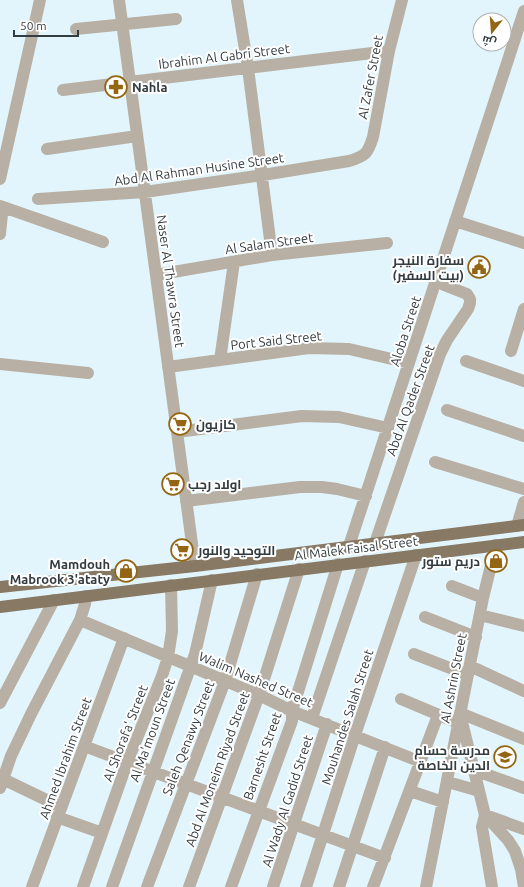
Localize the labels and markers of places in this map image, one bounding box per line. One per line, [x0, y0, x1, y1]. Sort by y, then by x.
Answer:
pharmacy icon: Nahla [103, 74, 129, 100]
place label: Nahla [132, 80, 168, 94]
place label: سفارة النيجر (بيت السفير) [392, 253, 464, 283]
public building icon: سفارة النيجر (بيت السفير) [466, 254, 492, 280]
supermarket icon: كازيون [167, 411, 193, 437]
place label: كازيون [196, 417, 236, 433]
supermarket icon: اولاد رجب [160, 471, 186, 497]
place label: اولاد رجب [188, 477, 241, 493]
supermarket icon: التوحيد والنور [169, 537, 195, 563]
place label: التوحيد والنور [197, 543, 275, 559]
shop icon: دريم ستور [483, 548, 509, 574]
place label: دريم ستور [421, 554, 480, 571]
place label: Mamdouh Mabrook 3'ataty [10, 557, 110, 586]
shop icon: Mamdouh Mabrook 3'ataty [113, 558, 139, 584]
place label: مدرسة حسام الدين الخاصة [414, 743, 490, 773]
school or university icon: مدرسة حسام الدين الخاصة [492, 744, 518, 770]

